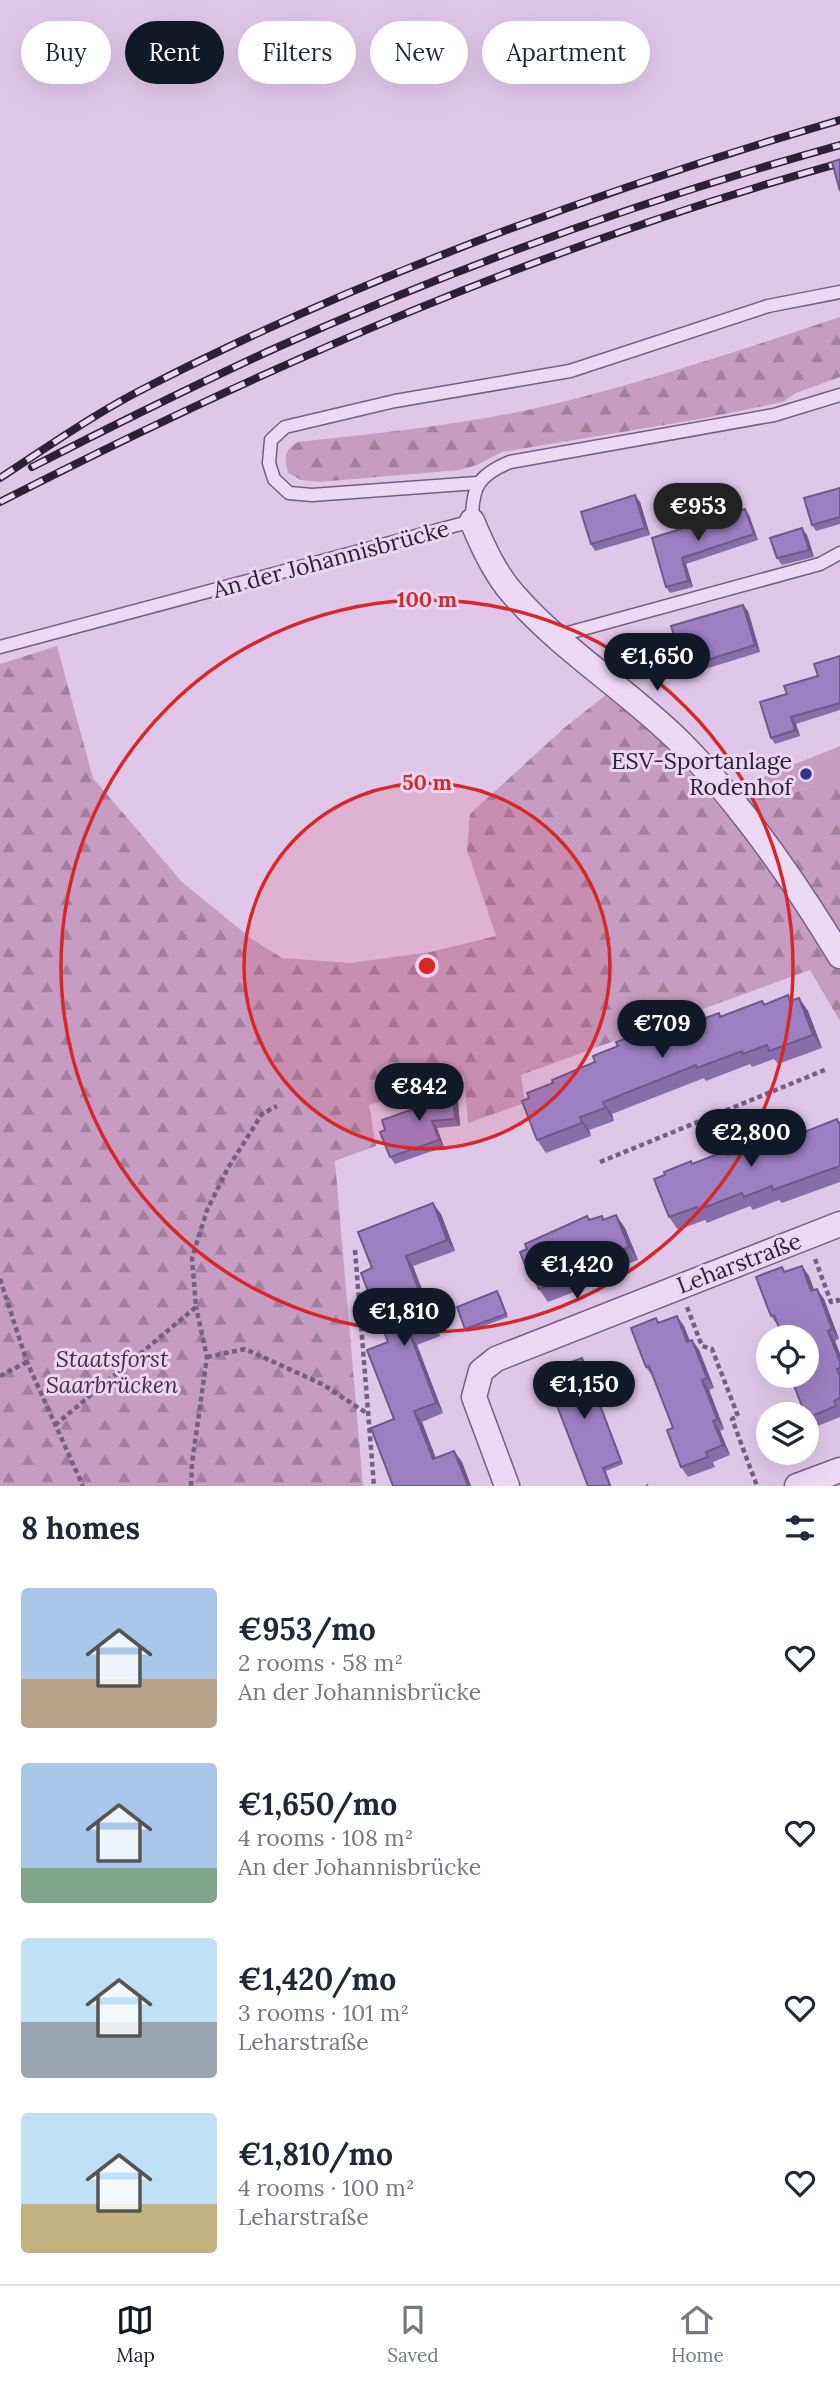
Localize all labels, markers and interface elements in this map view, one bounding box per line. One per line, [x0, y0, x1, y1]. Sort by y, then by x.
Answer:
chip: Buy [21, 21, 111, 84]
chip: Rent [125, 21, 224, 84]
chip: Filters [238, 21, 356, 84]
chip: New [370, 21, 468, 84]
chip: Apartment [482, 21, 650, 84]
pin: €953 [657, 484, 739, 543]
text: €953 [669, 491, 727, 520]
street label: An der Johannisbrücke [209, 513, 452, 604]
text: 100 m [397, 586, 457, 613]
pin: €1,650 [600, 634, 714, 693]
text: €1,650 [620, 641, 694, 670]
place label: ESV-Sportanlage Rodenhof [611, 746, 794, 801]
marker: ESV-Sportanlage Rodenhof [798, 766, 814, 782]
text: 50 m [402, 769, 452, 796]
centre of rings [415, 954, 439, 978]
pin: €709 [621, 1000, 703, 1060]
text: €709 [633, 1008, 691, 1037]
pin: €842 [378, 1064, 460, 1123]
text: €842 [391, 1071, 447, 1100]
pin: €2,800 [694, 1110, 808, 1169]
text: €2,800 [711, 1117, 791, 1146]
street label: Leharstraße [673, 1226, 805, 1299]
pin: €1,420 [520, 1242, 634, 1301]
text: €1,420 [540, 1249, 614, 1278]
pin: €1,810 [347, 1288, 461, 1348]
text: €1,810 [369, 1296, 439, 1325]
map controls [756, 1325, 819, 1465]
button: locate [756, 1325, 819, 1388]
park label: Staatsforst Saarbrücken [46, 1344, 178, 1399]
pin: €1,150 [527, 1362, 641, 1421]
text: €1,150 [549, 1369, 619, 1398]
button: layers [756, 1402, 819, 1465]
text: 8 homes [21, 1509, 140, 1547]
icon: filters [781, 1509, 819, 1547]
text: €953/mo [238, 1610, 376, 1648]
icon: home [77, 1616, 161, 1700]
icon: heart [781, 1639, 819, 1677]
text: 2 rooms · 58 m² [238, 1648, 403, 1677]
text: An der Johannisbrücke [238, 1677, 481, 1706]
text: €1,650/mo [238, 1785, 397, 1823]
icon: home [77, 1791, 161, 1875]
icon: heart [781, 1814, 819, 1852]
text: 4 rooms · 108 m² [238, 1823, 413, 1852]
text: An der Johannisbrücke [238, 1852, 481, 1881]
text: €1,420/mo [238, 1960, 396, 1998]
icon: home [77, 1966, 161, 2050]
icon: heart [781, 1989, 819, 2027]
text: 3 rooms · 101 m² [238, 1998, 409, 2027]
text: Leharstraße [238, 2027, 369, 2056]
text: €1,810/mo [238, 2135, 393, 2173]
icon: home [77, 2141, 161, 2225]
icon: heart [781, 2164, 819, 2202]
text: 4 rooms · 100 m² [238, 2173, 415, 2202]
text: Leharstraße [238, 2202, 369, 2231]
tab: Map [116, 2301, 155, 2367]
tab: Saved [387, 2301, 439, 2367]
tab: Home [671, 2301, 724, 2367]

